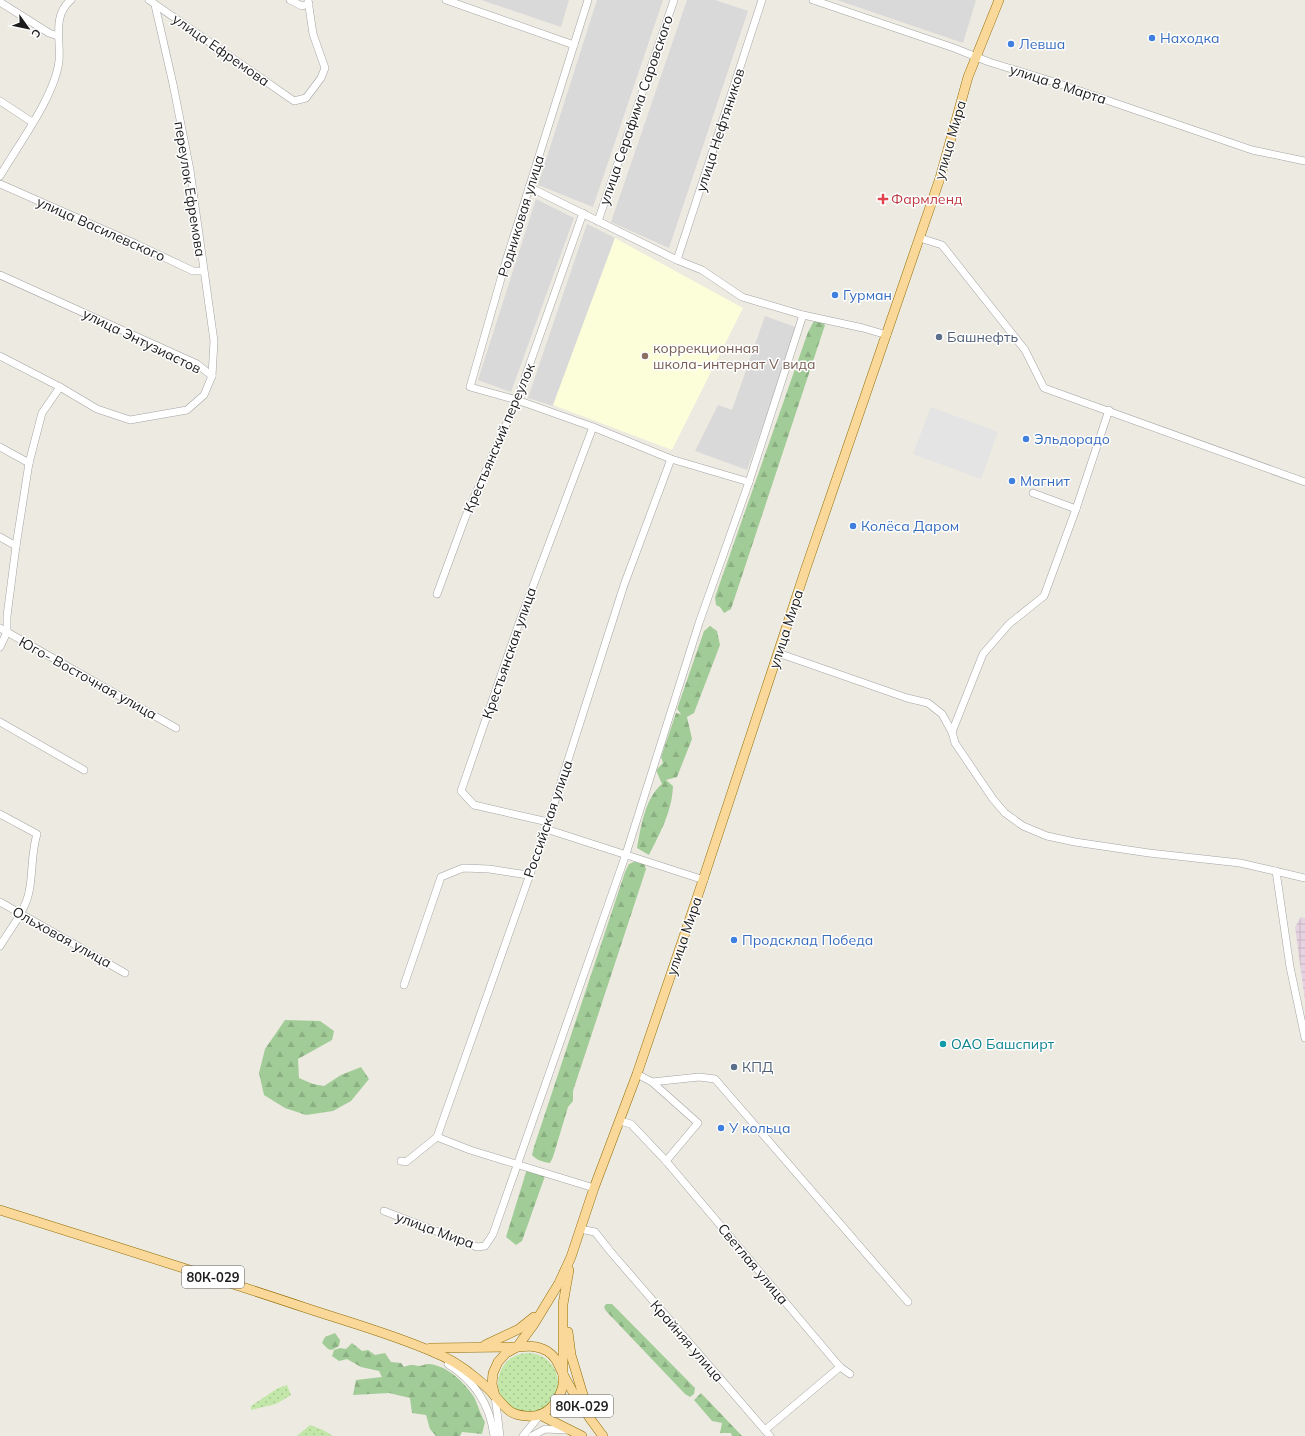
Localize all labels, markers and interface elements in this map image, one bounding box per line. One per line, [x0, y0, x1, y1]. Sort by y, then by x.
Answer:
north arrow [8, 8, 48, 48]
street label: улица Ефремова [169, 10, 273, 90]
street label: улица Серафима Саровского [595, 13, 677, 207]
text: С [28, 26, 44, 41]
place label: Находка [1160, 29, 1219, 47]
marker: Находка [1147, 33, 1157, 43]
place label: Левша [1019, 35, 1065, 53]
marker: Левша [1006, 39, 1016, 49]
street label: улица 8 Марта [1007, 60, 1109, 108]
street label: улица Нефтяников [692, 66, 748, 194]
street label: улица Мира [930, 98, 970, 182]
street label: переулок Ефремова [170, 120, 210, 258]
street label: Родниковая улица [494, 153, 548, 279]
place label: Фармленд [891, 190, 963, 208]
street label: улица Василевского [34, 193, 168, 265]
marker: Фармленд [878, 194, 888, 204]
place label: Гурман [843, 286, 892, 304]
marker: Гурман [830, 290, 840, 300]
street label: улица Энтузиастов [80, 304, 204, 378]
place label: Башнефть [947, 328, 1018, 346]
marker: Башнефть [934, 332, 944, 342]
place label: коррекционная школа-интернат V вида [653, 339, 816, 373]
marker: коррекционная школа-интернат V вида [640, 351, 650, 361]
street label: Крестьянский переулок [459, 360, 539, 516]
place label: Эльдорадо [1034, 430, 1110, 448]
marker: Эльдорадо [1021, 434, 1031, 444]
place label: Магнит [1020, 472, 1070, 490]
marker: Магнит [1007, 476, 1017, 486]
place label: Колёса Даром [861, 517, 959, 535]
marker: Колёса Даром [848, 521, 858, 531]
street label: Крестьянская улица [478, 585, 540, 721]
street label: улица Мира [765, 587, 807, 671]
street label: Юго- Восточная улица [16, 633, 160, 723]
street label: Российская улица [519, 758, 577, 880]
street label: улица Мира [662, 894, 706, 978]
street label: Ольховая улица [9, 902, 115, 972]
place label: Продсклад Победа [742, 931, 873, 949]
marker: Продсклад Победа [729, 935, 739, 945]
place label: ОАО Башспирт [951, 1035, 1055, 1053]
marker: ОАО Башспирт [938, 1039, 948, 1049]
place label: КПД [742, 1058, 773, 1076]
marker: КПД [729, 1062, 739, 1072]
place label: У кольца [728, 1119, 790, 1137]
marker: У кольца [716, 1123, 726, 1133]
street label: улица Мира [393, 1208, 477, 1252]
street label: Светлая улица [714, 1220, 792, 1308]
road number: 80К-029 [182, 1266, 244, 1288]
street label: Крайняя улица [646, 1296, 728, 1386]
road number: 80К-029 [551, 1395, 613, 1417]

